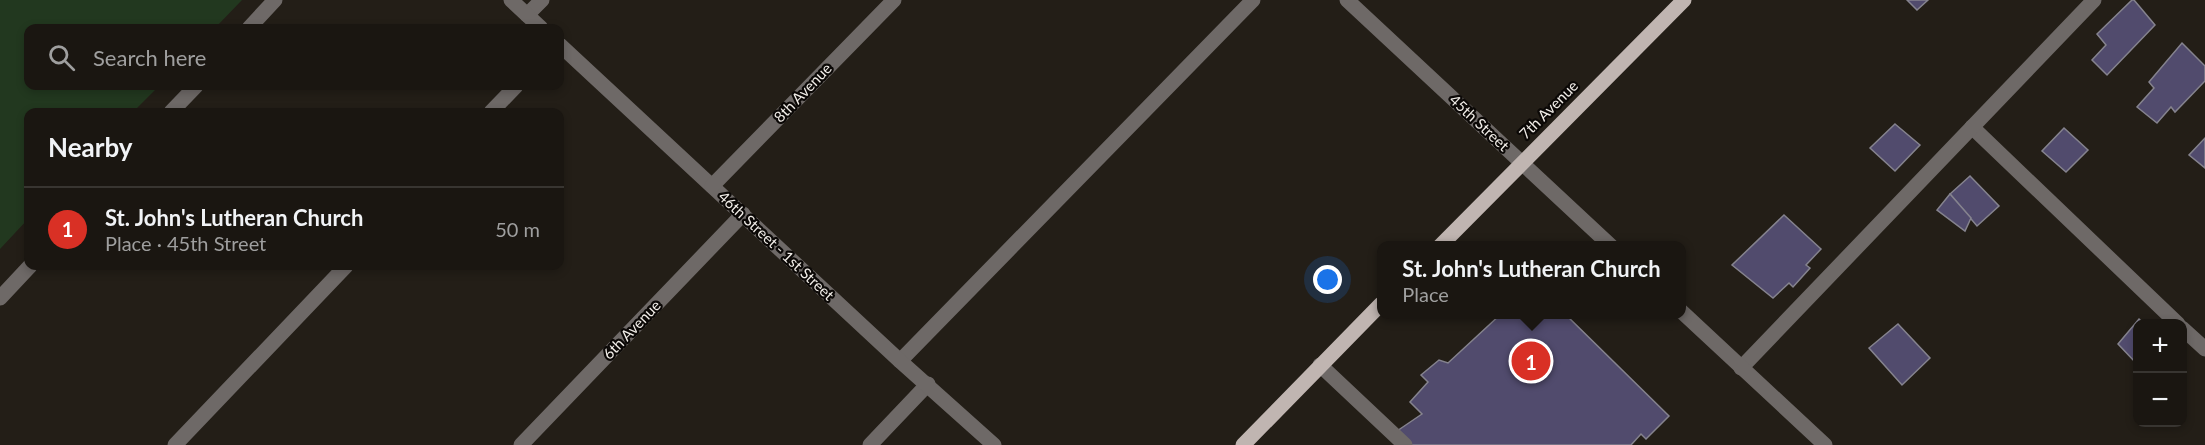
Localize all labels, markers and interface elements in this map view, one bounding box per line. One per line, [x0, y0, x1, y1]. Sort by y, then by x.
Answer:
search box [24, 24, 564, 90]
icon: search [45, 41, 78, 74]
text: Search here [93, 44, 206, 71]
street label: 8th Avenue [770, 59, 835, 126]
street label: 7th Avenue [1515, 76, 1581, 142]
street label: 45th Street [1446, 90, 1514, 155]
text: Nearby [48, 131, 133, 163]
street label: 46th Street - 1st Street [715, 187, 839, 304]
text: St. John's Lutheran Church [105, 204, 363, 231]
text: 1 [62, 217, 73, 241]
text: 50 m [495, 217, 540, 241]
text: Place · 45th Street [105, 231, 266, 255]
popup [1377, 241, 1686, 319]
text: St. John's Lutheran Church [1402, 255, 1661, 282]
your location [1313, 265, 1342, 294]
text: Place [1402, 282, 1449, 306]
street label: 6th Avenue [599, 296, 664, 363]
map controls [2133, 319, 2187, 427]
button: + [2133, 319, 2187, 373]
pin: 1 [1512, 338, 1550, 384]
button: − [2133, 373, 2187, 427]

